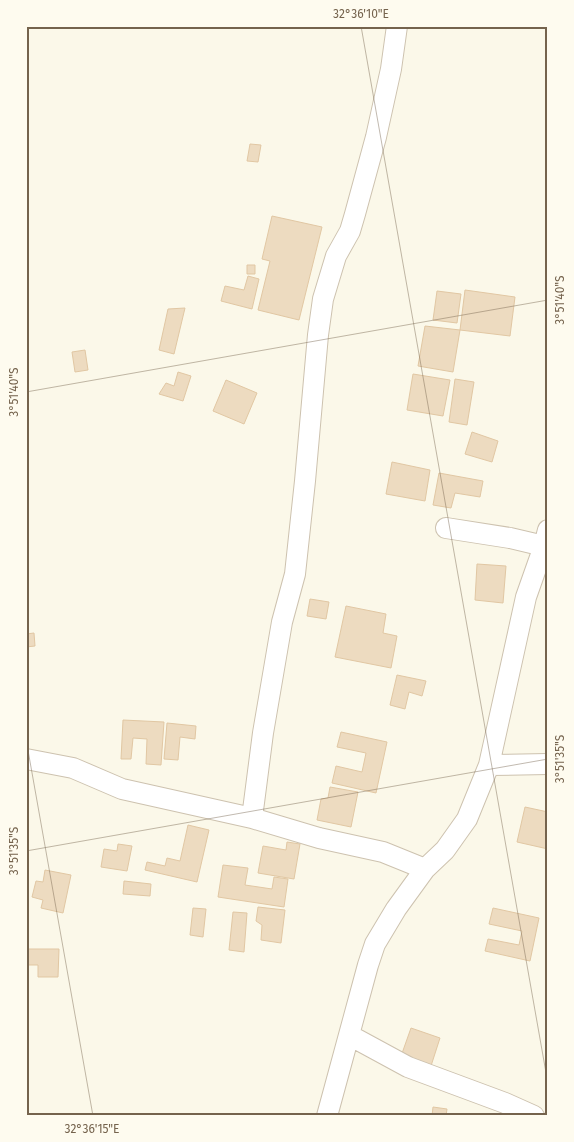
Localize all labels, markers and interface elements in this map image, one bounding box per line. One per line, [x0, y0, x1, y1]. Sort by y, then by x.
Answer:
text: 32°36'10"E [333, 7, 389, 21]
text: 3°51'40"S [553, 275, 567, 325]
text: 3°51'40"S [7, 367, 21, 417]
text: 3°51'35"S [553, 734, 567, 783]
text: 3°51'35"S [7, 826, 21, 875]
text: 32°36'15"E [65, 1122, 119, 1136]

